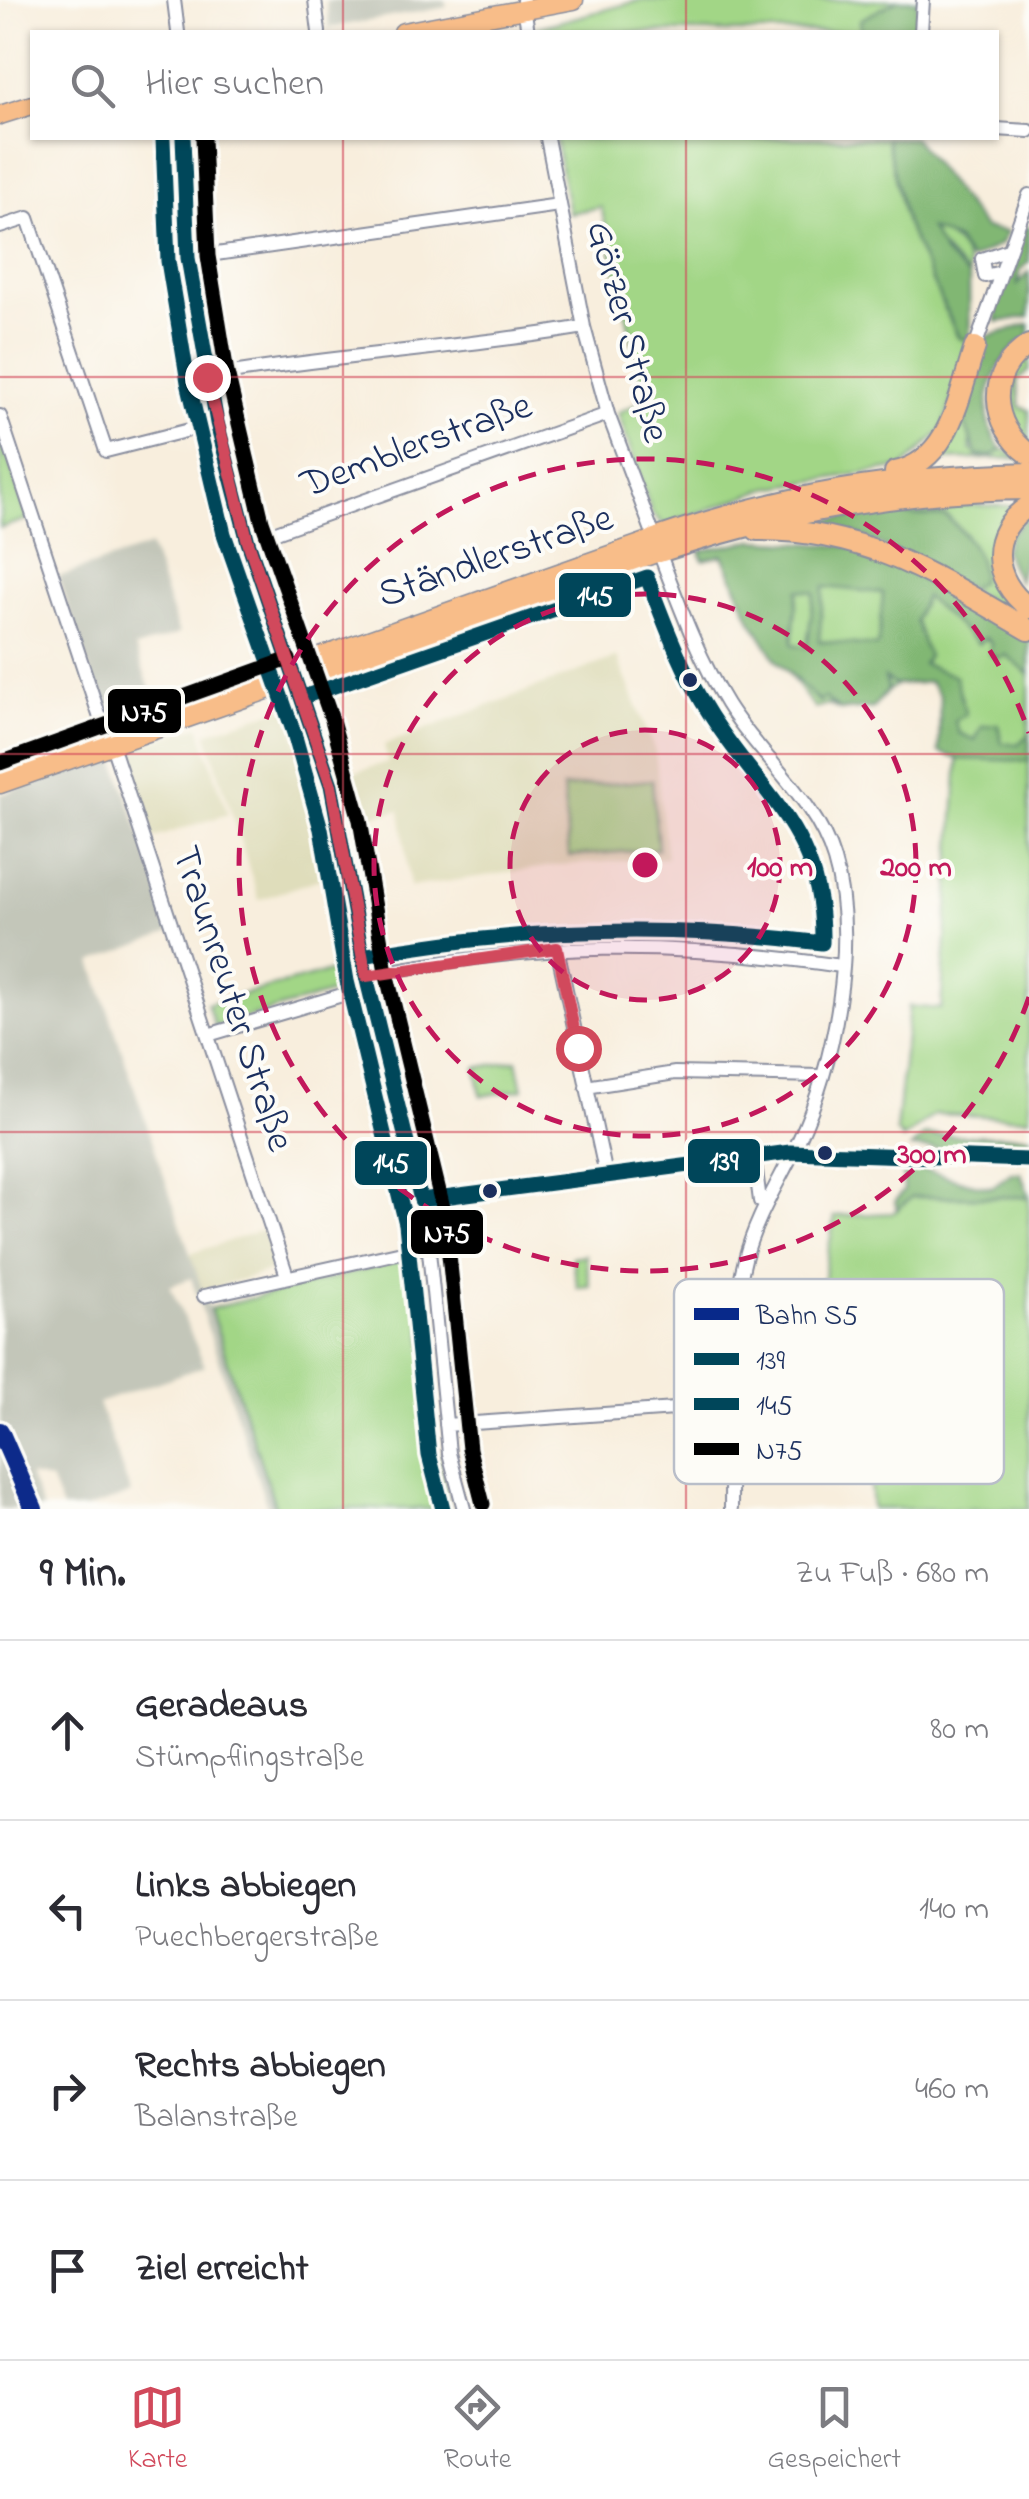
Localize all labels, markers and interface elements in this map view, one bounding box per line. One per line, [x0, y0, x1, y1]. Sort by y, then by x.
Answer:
search box [30, 30, 999, 140]
text: Hier suchen [145, 57, 324, 113]
icon: search [65, 58, 120, 113]
street label: Görzer Straße [568, 215, 684, 449]
route end [185, 355, 231, 401]
street label: Demblerstraße [292, 378, 541, 516]
street label: Ständlerstraße [370, 490, 622, 626]
line badge: 145 [557, 571, 633, 619]
text: 145 [577, 578, 613, 619]
unlabelled marker [680, 670, 700, 690]
line badge: N75 [106, 687, 183, 735]
text: N75 [121, 694, 167, 735]
street label: Traunreuter Straße [154, 839, 308, 1160]
centre of rings [627, 847, 663, 883]
text: 100 m [747, 847, 813, 891]
text: 200 m [879, 847, 952, 891]
route start [556, 1026, 602, 1072]
text: 300 m [896, 1134, 967, 1178]
line badge: 139 [686, 1137, 762, 1185]
line badge: 145 [353, 1139, 429, 1187]
text: 139 [710, 1143, 739, 1184]
unlabelled marker [815, 1143, 835, 1163]
text: 145 [373, 1145, 409, 1186]
unlabelled marker [480, 1181, 500, 1201]
line badge: N75 [409, 1208, 485, 1256]
text: N75 [424, 1215, 470, 1256]
legend [674, 1279, 1004, 1484]
text: Bahn S5 [755, 1297, 858, 1338]
text: 139 [756, 1342, 785, 1383]
text: 145 [756, 1387, 792, 1428]
text: N75 [756, 1432, 802, 1473]
text: 9 Min. [40, 1544, 125, 1605]
text: Zu Fuß · 680 m [796, 1551, 989, 1598]
text: Geradeaus [135, 1679, 308, 1735]
icon: ahead [40, 1703, 95, 1758]
text: 80 m [930, 1707, 989, 1754]
text: Stümpflingstraße [135, 1735, 364, 1782]
text: Links abbiegen [135, 1859, 356, 1915]
icon: left [40, 1883, 95, 1938]
text: 140 m [919, 1887, 989, 1934]
text: Puechbergerstraße [135, 1915, 379, 1962]
text: Rechts abbiegen [135, 2039, 386, 2095]
icon: right [40, 2063, 95, 2118]
text: 460 m [915, 2067, 989, 2114]
text: Balanstraße [135, 2095, 298, 2142]
text: Ziel erreicht [135, 2242, 308, 2298]
icon: arrive [40, 2243, 95, 2298]
tab: Karte [128, 2380, 187, 2481]
tab: Route [443, 2380, 511, 2481]
tab: Gespeichert [767, 2380, 901, 2481]

